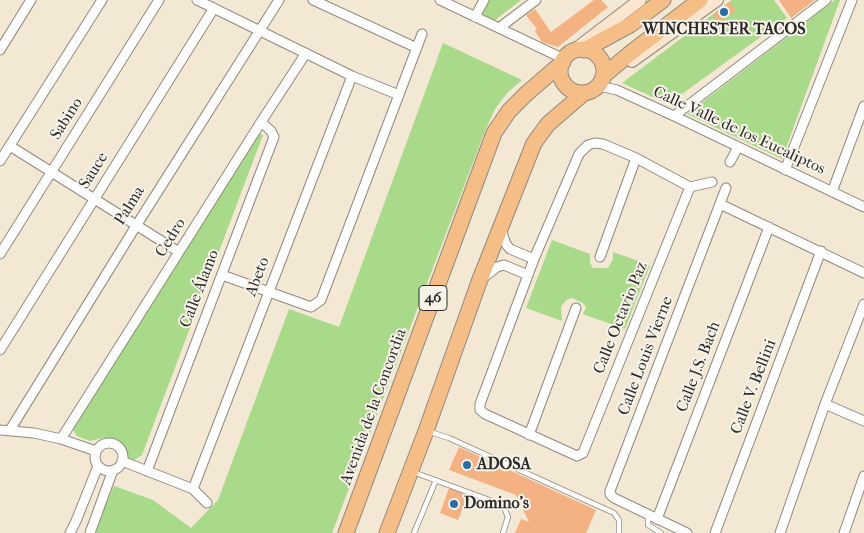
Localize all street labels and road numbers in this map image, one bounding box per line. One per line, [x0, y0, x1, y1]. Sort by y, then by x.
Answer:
street label: Calle Valle de los Eucaliptos [650, 83, 828, 179]
street label: Sabino [47, 94, 87, 144]
street label: Sauce [75, 149, 113, 193]
street label: Palma [111, 183, 149, 229]
street label: Cedro [152, 215, 190, 261]
street label: Calle Álamo [176, 247, 224, 331]
street label: Abeto [242, 255, 274, 299]
street label: Calle Octavio Paz [590, 259, 652, 377]
road number: 46 [419, 286, 447, 310]
street label: Calle Louis Vierne [614, 294, 678, 418]
street label: Calle J.S. Bach [673, 319, 725, 415]
street label: Avenida de la Concordia [337, 326, 411, 488]
street label: Calle V. Bellini [727, 337, 781, 437]

